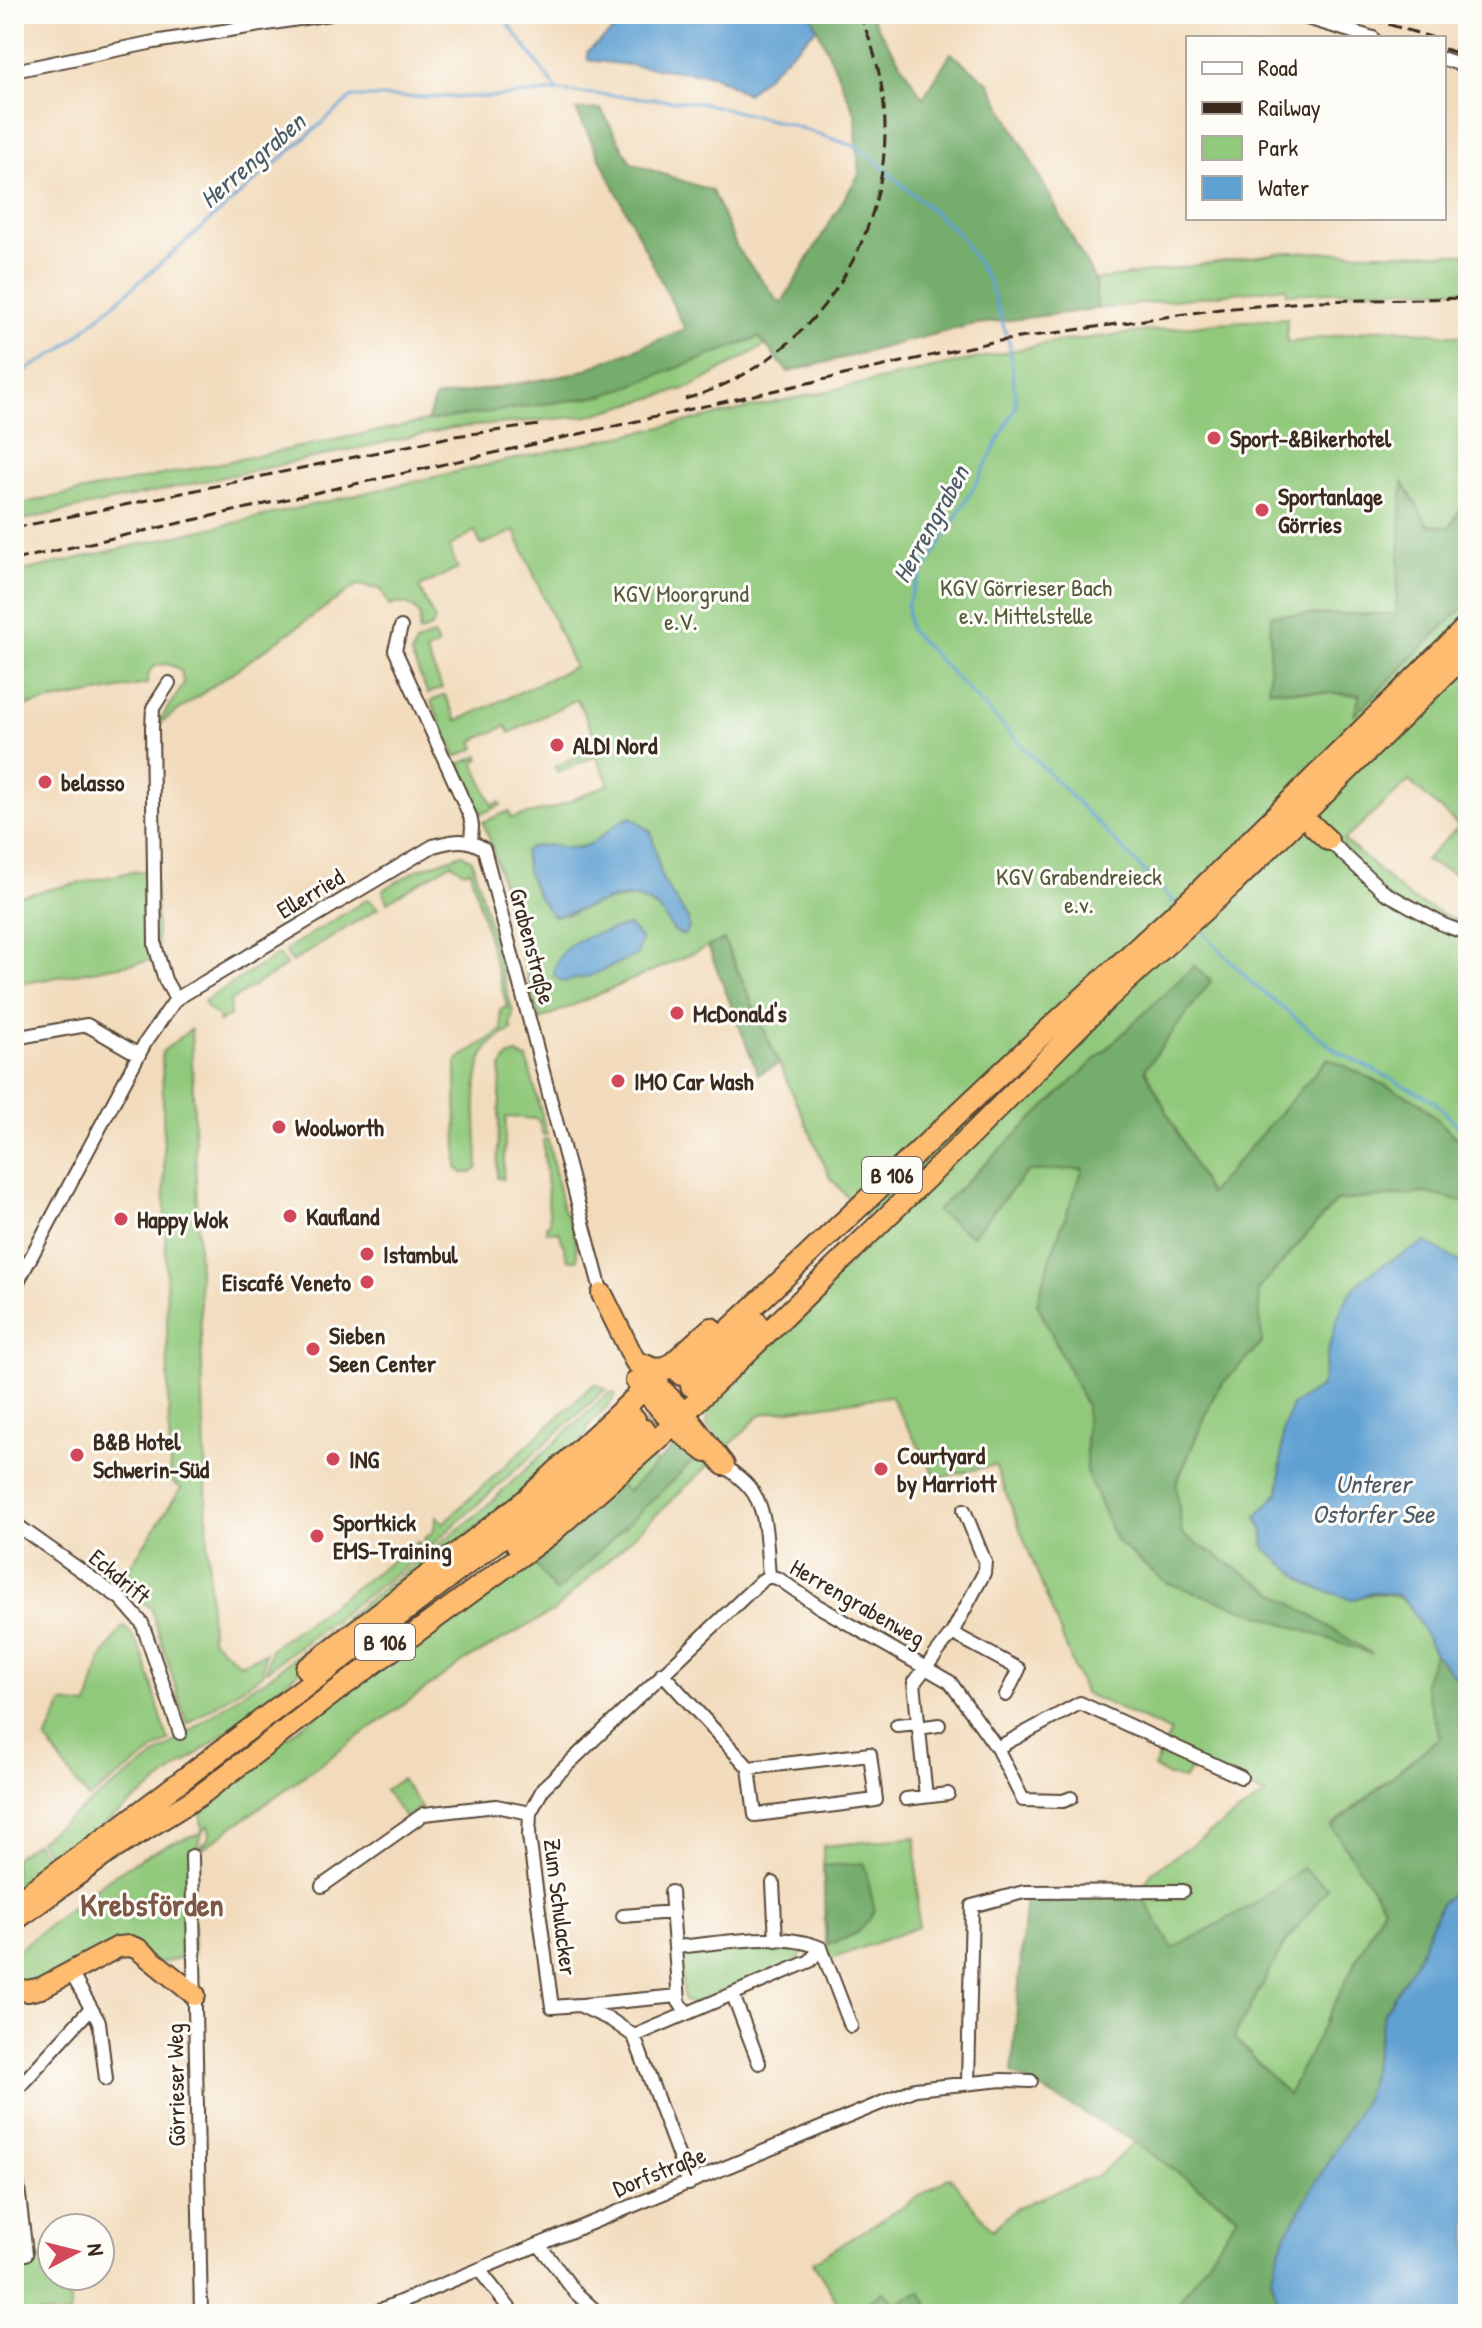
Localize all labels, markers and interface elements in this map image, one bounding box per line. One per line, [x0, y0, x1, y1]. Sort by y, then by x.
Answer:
legend [1186, 36, 1446, 220]
text: Road [1258, 51, 1297, 83]
text: Railway [1258, 91, 1321, 123]
water label: Herrengraben [192, 103, 315, 216]
text: Park [1258, 131, 1298, 163]
text: Water [1258, 171, 1309, 203]
place label: Sport-&Bikerhotel [1230, 422, 1392, 455]
marker: Sport-&Bikerhotel [1205, 429, 1223, 447]
water label: Herrengraben [883, 457, 979, 589]
place label: Sportanlage Görries [1278, 480, 1383, 540]
marker: Sportanlage Görries [1253, 501, 1271, 519]
park label: KGV Görrieser Bach e.v. Mittelstelle [940, 571, 1112, 631]
park label: KGV Moorgrund e.V. [613, 577, 749, 637]
place label: ALDI Nord [573, 729, 658, 761]
marker: ALDI Nord [548, 736, 566, 754]
place label: belasso [61, 766, 125, 798]
marker: belasso [36, 773, 54, 791]
street label: Ellerried [270, 860, 350, 926]
park label: KGV Grabendreieck e.v. [996, 860, 1162, 920]
street label: Grabenstraße [502, 884, 564, 1008]
place label: McDonald's [693, 997, 787, 1029]
marker: McDonald's [668, 1004, 686, 1022]
place label: IMO Car Wash [634, 1065, 754, 1097]
marker: IMO Car Wash [609, 1072, 627, 1090]
place label: Woolworth [295, 1111, 384, 1143]
marker: Woolworth [270, 1118, 288, 1136]
road number: B 106 [862, 1157, 922, 1193]
place label: Kaufland [306, 1200, 380, 1232]
place label: Happy Wok [137, 1203, 228, 1236]
marker: Kaufland [281, 1207, 299, 1225]
marker: Happy Wok [112, 1210, 130, 1228]
place label: Istambul [383, 1238, 458, 1270]
marker: Istambul [358, 1245, 376, 1263]
place label: Eiscafé Veneto [222, 1266, 351, 1298]
marker: Eiscafé Veneto [358, 1273, 376, 1291]
place label: Sieben Seen Center [329, 1319, 437, 1379]
marker: Sieben Seen Center [304, 1340, 322, 1358]
place label: B&B Hotel Schwerin-Süd [93, 1425, 210, 1485]
place label: Courtyard by Marriott [897, 1439, 997, 1500]
place label: ING [349, 1443, 379, 1475]
marker: B&B Hotel Schwerin-Süd [68, 1446, 86, 1464]
marker: ING [324, 1450, 342, 1468]
marker: Courtyard by Marriott [872, 1460, 890, 1478]
water label: Unterer Ostorfer See [1312, 1466, 1436, 1531]
place label: Sportkick EMS-Training [333, 1506, 452, 1567]
marker: Sportkick EMS-Training [308, 1527, 326, 1545]
street label: Eckdrift [83, 1541, 158, 1611]
street label: Herrengrabenweg [785, 1550, 931, 1654]
road number: B 106 [355, 1624, 415, 1660]
street label: Zum Schulacker [537, 1837, 585, 1977]
district label: Krebsförden [80, 1883, 224, 1926]
street label: Görrieser Weg [158, 2023, 192, 2147]
street label: Dorfstraße [608, 2138, 711, 2204]
north arrow [36, 2212, 116, 2292]
text: N [80, 2242, 111, 2257]

